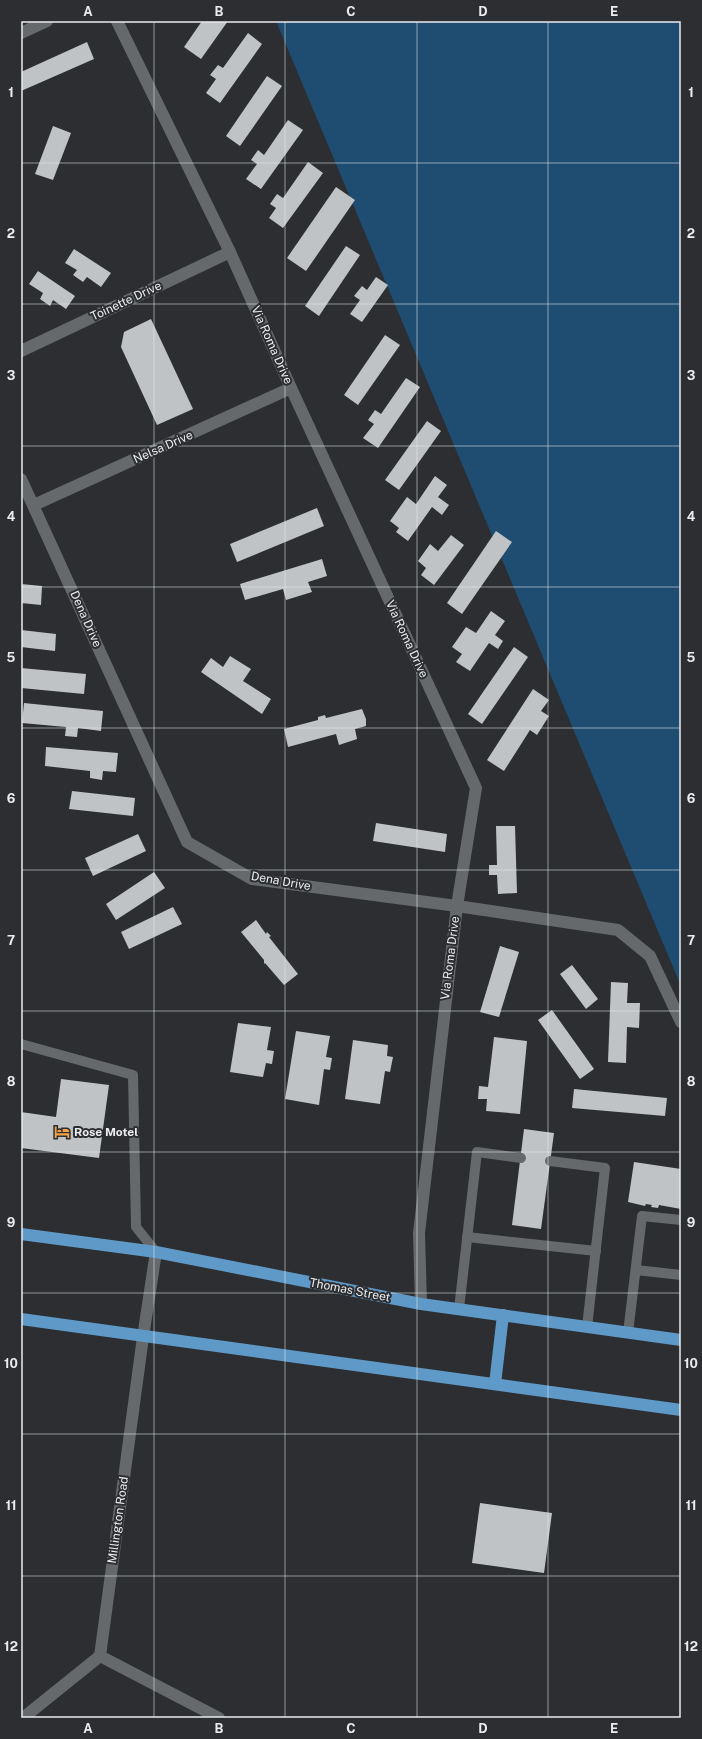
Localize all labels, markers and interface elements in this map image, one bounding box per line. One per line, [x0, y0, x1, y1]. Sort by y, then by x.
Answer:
text: A [83, 4, 93, 19]
text: B [215, 4, 224, 19]
text: C [346, 4, 356, 19]
text: D [478, 4, 488, 19]
text: E [610, 4, 618, 19]
text: 1 [8, 85, 14, 100]
text: 1 [688, 85, 694, 100]
text: 2 [7, 226, 15, 241]
text: 2 [687, 226, 695, 241]
street label: Toinette Drive [88, 278, 164, 324]
street label: Via Roma Drive [249, 304, 296, 386]
text: 3 [7, 368, 16, 383]
text: 3 [687, 368, 696, 383]
street label: Nelsa Drive [131, 428, 195, 466]
text: 4 [7, 509, 16, 524]
text: 4 [687, 509, 696, 524]
street label: Dena Drive [67, 589, 105, 650]
street label: Via Roma Drive [383, 598, 431, 680]
text: 5 [7, 650, 16, 665]
text: 5 [687, 650, 696, 665]
text: 6 [7, 791, 16, 806]
text: 6 [687, 791, 696, 806]
street label: Dena Drive [250, 869, 312, 893]
street label: Via Roma Drive [438, 915, 462, 1001]
text: 7 [7, 933, 15, 948]
text: 7 [687, 933, 695, 948]
text: 8 [7, 1074, 16, 1089]
text: 8 [687, 1074, 696, 1089]
hotel icon: Rose Motel [53, 1123, 71, 1141]
place label: Rose Motel [74, 1125, 138, 1139]
text: 9 [7, 1215, 15, 1230]
text: 9 [687, 1215, 695, 1230]
street label: Thomas Street [309, 1275, 392, 1305]
text: 10 [4, 1356, 18, 1371]
text: 10 [684, 1356, 698, 1371]
street label: Millington Road [105, 1476, 131, 1564]
text: 11 [5, 1498, 17, 1513]
text: 11 [685, 1498, 697, 1513]
text: 12 [4, 1639, 18, 1654]
text: 12 [684, 1639, 698, 1654]
text: A [83, 1721, 93, 1736]
text: B [215, 1721, 224, 1736]
text: C [346, 1721, 356, 1736]
text: D [478, 1721, 488, 1736]
text: E [610, 1721, 618, 1736]

